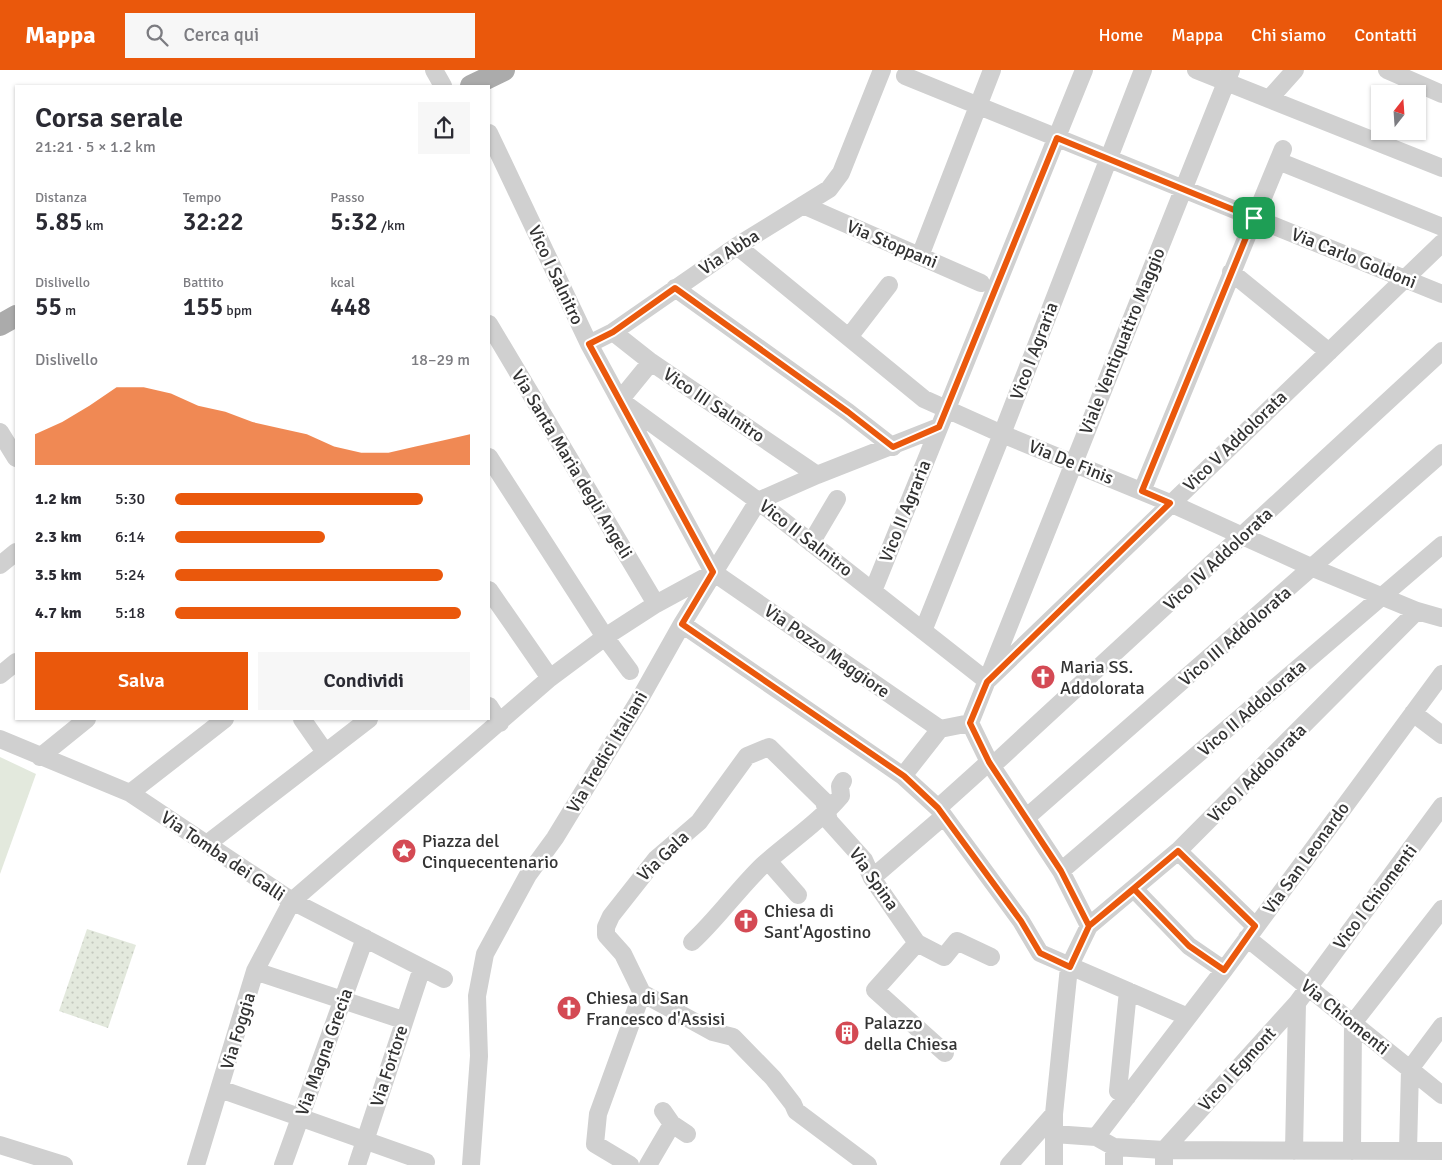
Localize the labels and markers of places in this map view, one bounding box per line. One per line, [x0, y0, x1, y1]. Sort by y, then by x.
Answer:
pin [1233, 197, 1275, 239]
place label: Maria SS. Addolorata [1060, 656, 1145, 699]
church icon: Maria SS. Addolorata [1030, 664, 1056, 690]
place label: Piazza del Cinquecentenario [422, 830, 558, 873]
place icon: Piazza del Cinquecentenario [391, 838, 417, 864]
place label: Chiesa di Sant'Agostino [764, 900, 871, 943]
church icon: Chiesa di Sant'Agostino [733, 908, 759, 934]
place label: Chiesa di San Francesco d'Assisi [586, 987, 725, 1030]
church icon: Chiesa di San Francesco d'Assisi [556, 995, 582, 1021]
place label: Palazzo della Chiesa [864, 1012, 958, 1055]
building icon: Palazzo della Chiesa [834, 1020, 860, 1046]

